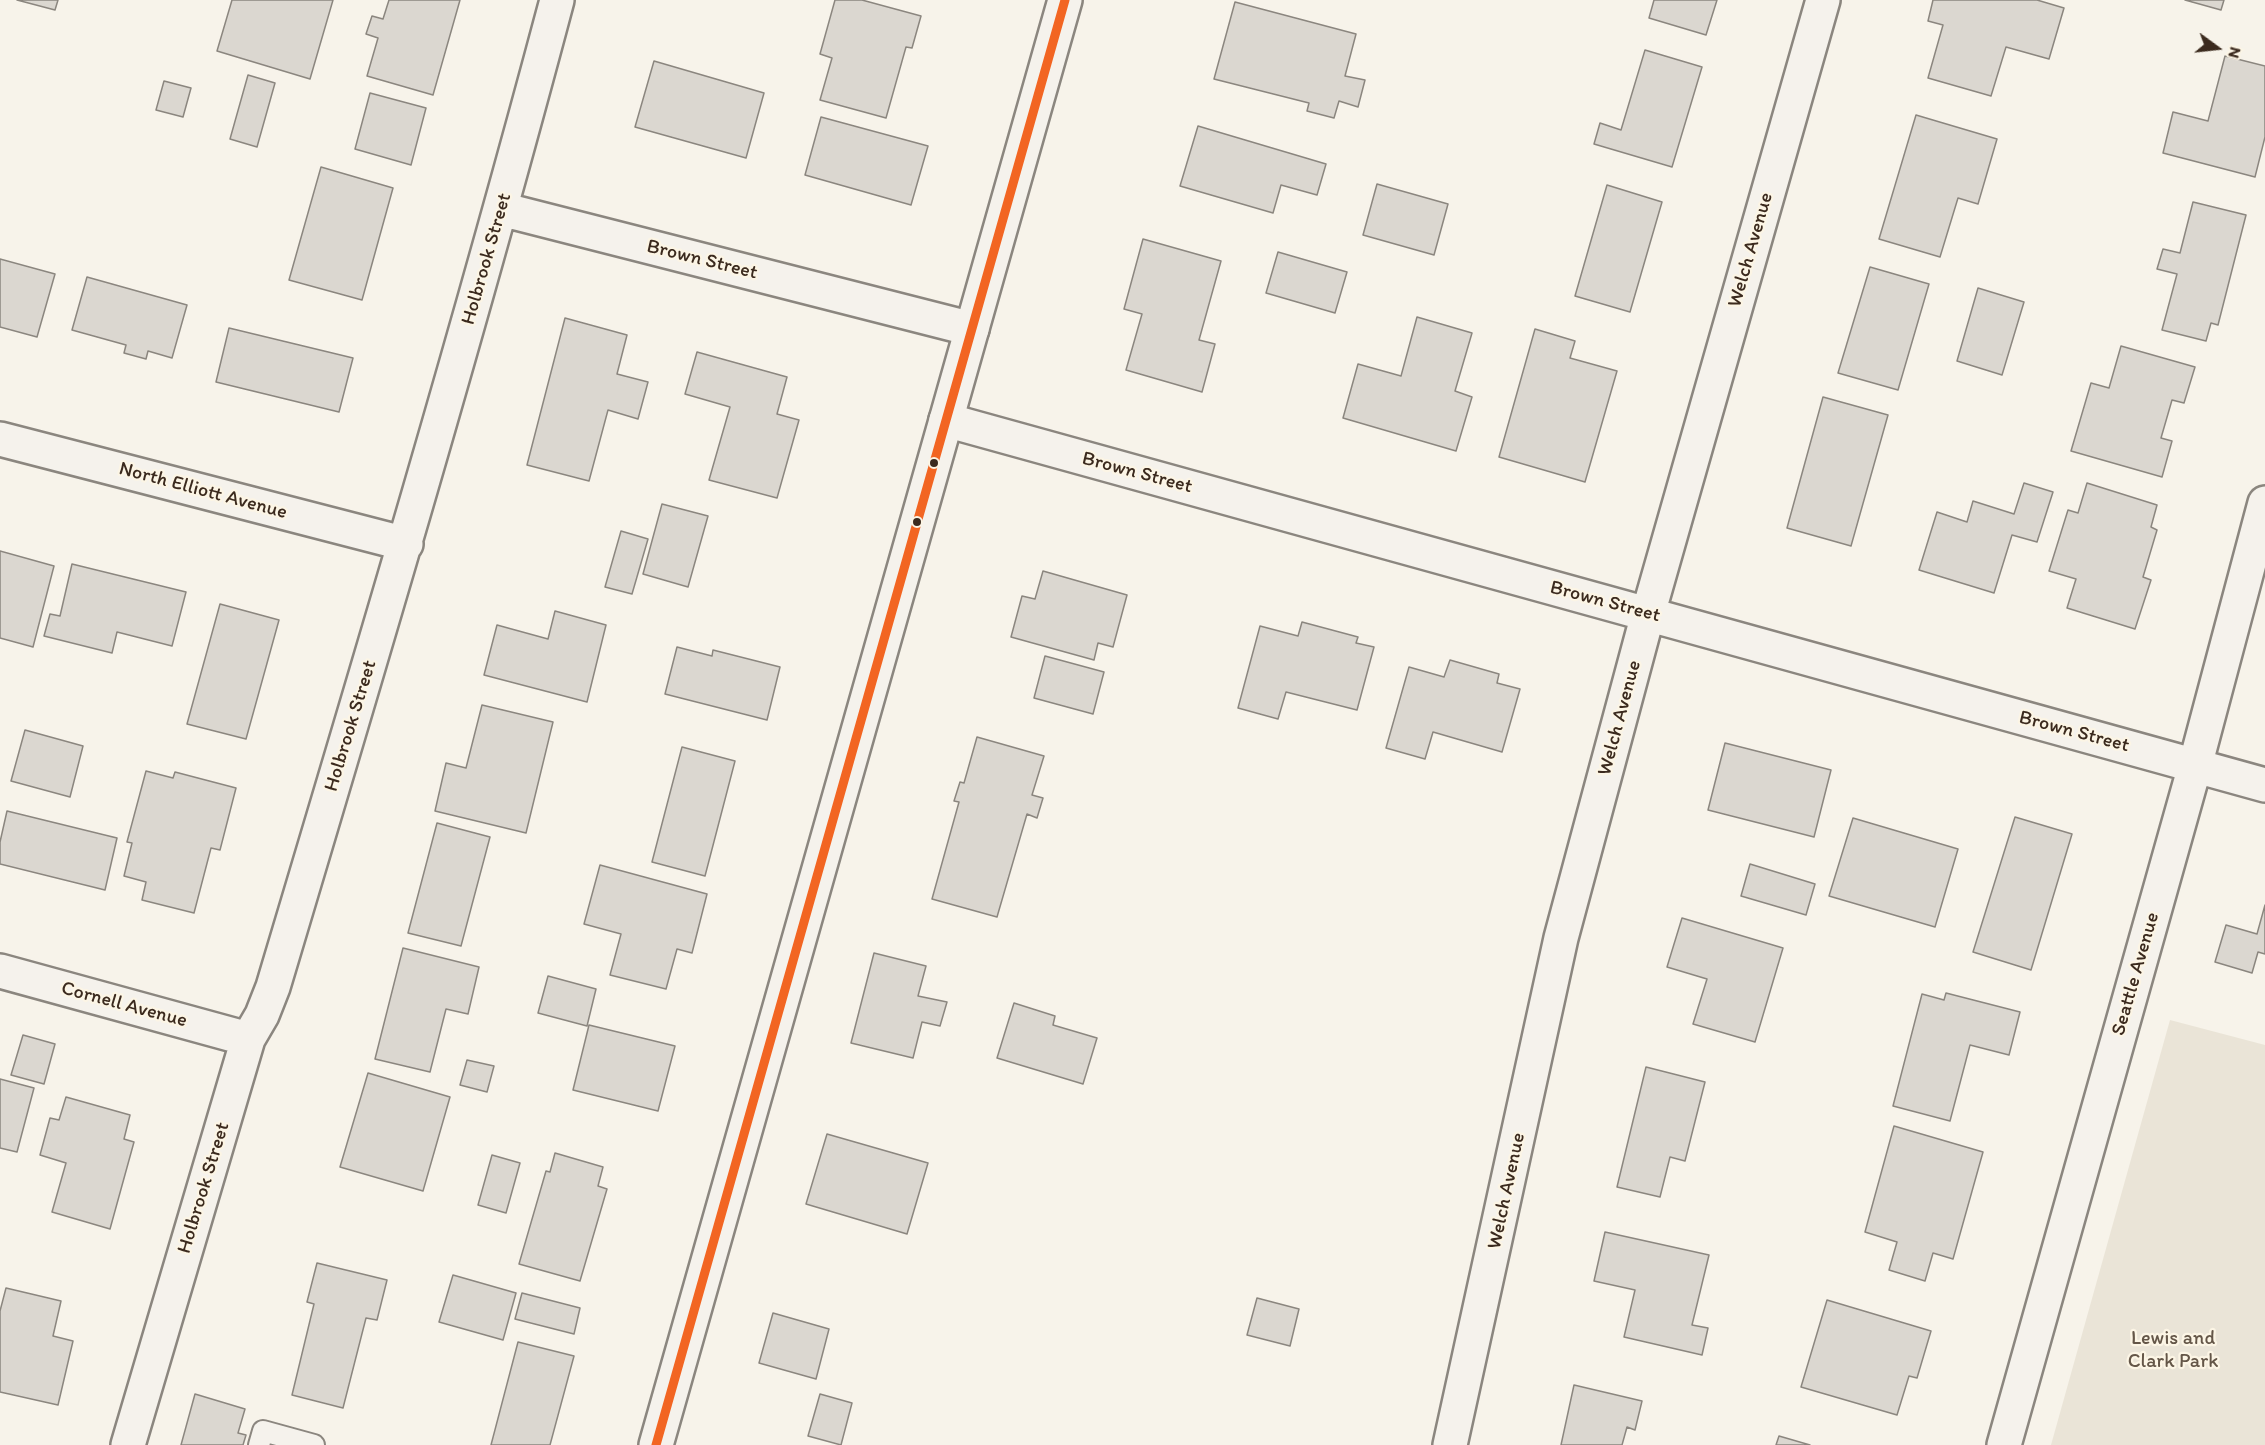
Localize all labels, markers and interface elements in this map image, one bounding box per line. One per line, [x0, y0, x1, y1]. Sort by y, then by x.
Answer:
north arrow [2187, 18, 2247, 78]
text: N [2224, 45, 2245, 60]
street label: Holbrook Street [457, 190, 517, 328]
street label: Welch Avenue [1723, 190, 1779, 310]
street label: Brown Street [644, 235, 760, 285]
street label: Brown Street [1079, 447, 1195, 499]
street label: North Elliott Avenue [116, 457, 290, 525]
unlabelled marker [928, 457, 940, 469]
unlabelled marker [911, 516, 923, 528]
street label: Brown Street [1547, 576, 1663, 628]
street label: Holbrook Street [320, 657, 382, 795]
street label: Welch Avenue [1593, 658, 1647, 778]
street label: Brown Street [2016, 706, 2132, 758]
street label: Seattle Avenue [2107, 910, 2165, 1038]
street label: Cornell Avenue [58, 977, 190, 1033]
street label: Holbrook Street [173, 1119, 235, 1257]
street label: Welch Avenue [1483, 1131, 1531, 1251]
park label: Lewis and Clark Park [2128, 1327, 2218, 1374]

